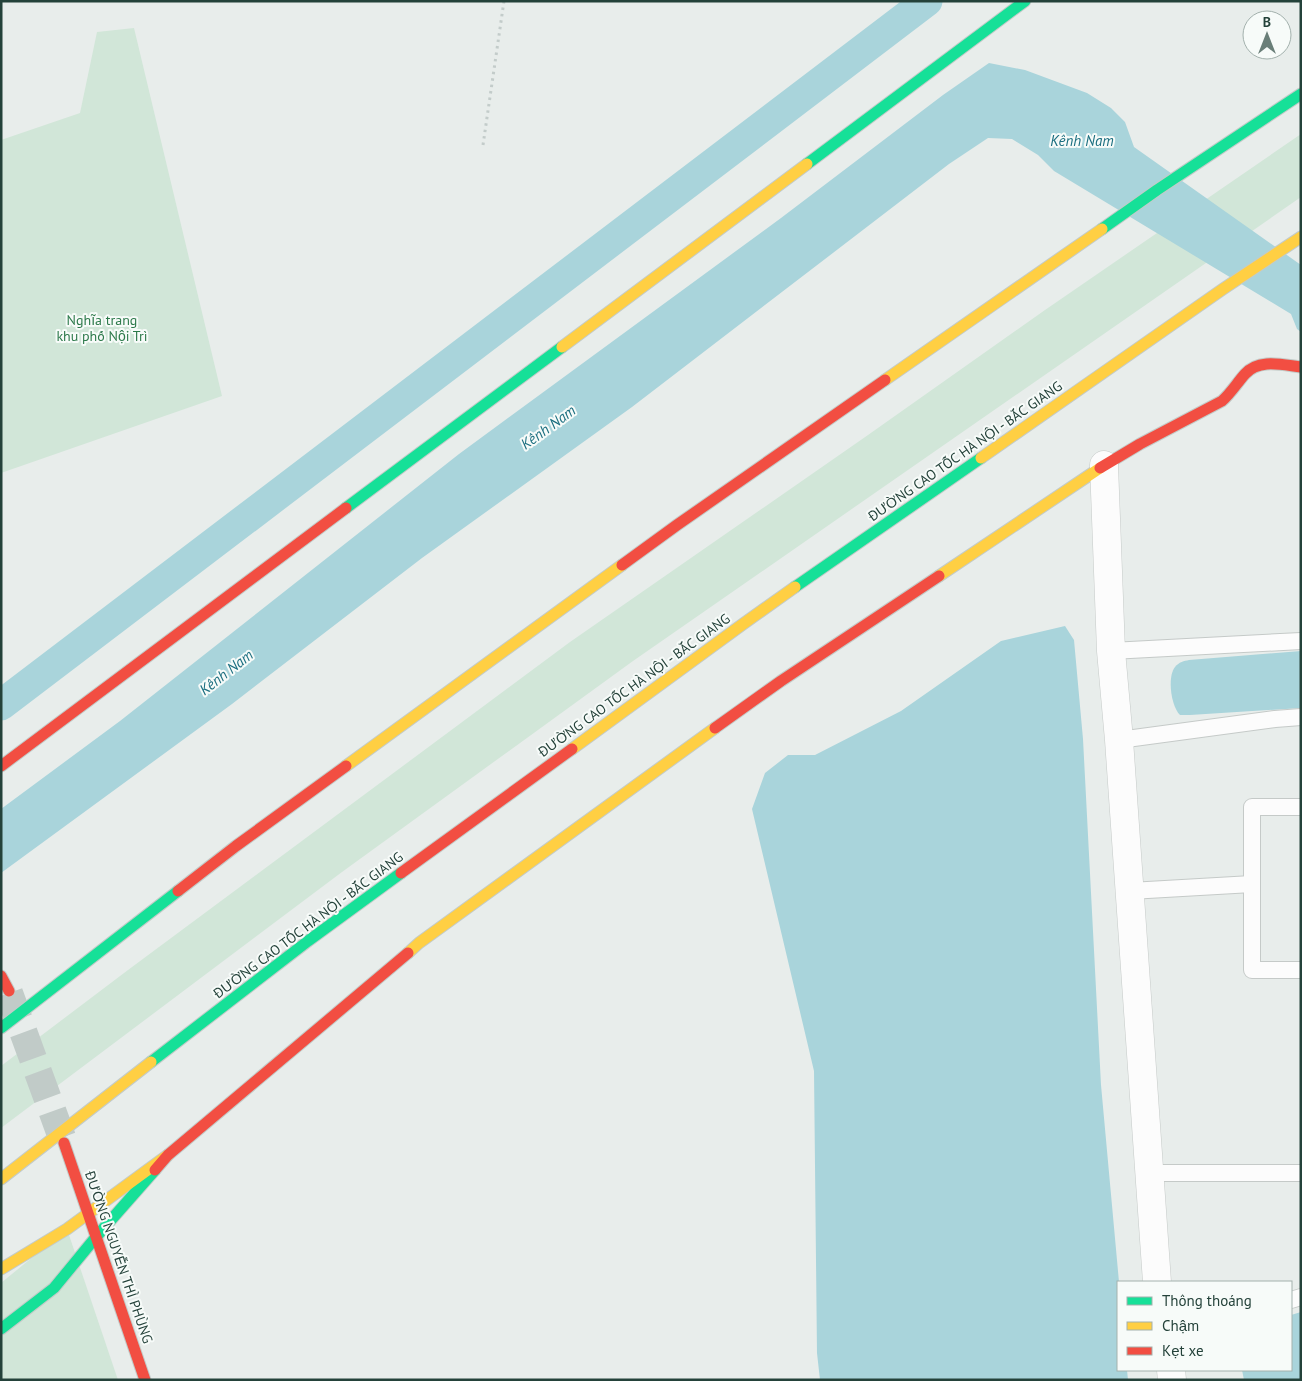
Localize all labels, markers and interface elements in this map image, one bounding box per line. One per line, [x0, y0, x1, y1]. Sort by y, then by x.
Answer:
north arrow [1242, 10, 1292, 60]
text: B [1263, 13, 1271, 31]
water label: Kênh Nam [1050, 131, 1114, 150]
park label: Nghĩa trang khu phố Nội Trì [56, 311, 148, 345]
street label: ĐƯỜNG CAO TỐC HÀ NỘI - BẮC GIANG [864, 377, 1066, 526]
water label: Kênh Nam [517, 401, 579, 453]
street label: ĐƯỜNG CAO TỐC HÀ NỘI - BẮC GIANG [534, 609, 733, 761]
water label: Kênh Nam [195, 645, 257, 699]
street label: ĐƯỜNG CAO TỐC HÀ NỘI - BẮC GIANG [209, 848, 406, 1003]
street label: ĐƯỜNG NGUYỄN THÌ PHÙNG [81, 1167, 157, 1346]
legend [1117, 1281, 1292, 1371]
text: Thông thoáng [1162, 1291, 1252, 1310]
text: Chậm [1162, 1316, 1199, 1335]
text: Kẹt xe [1162, 1341, 1204, 1360]

